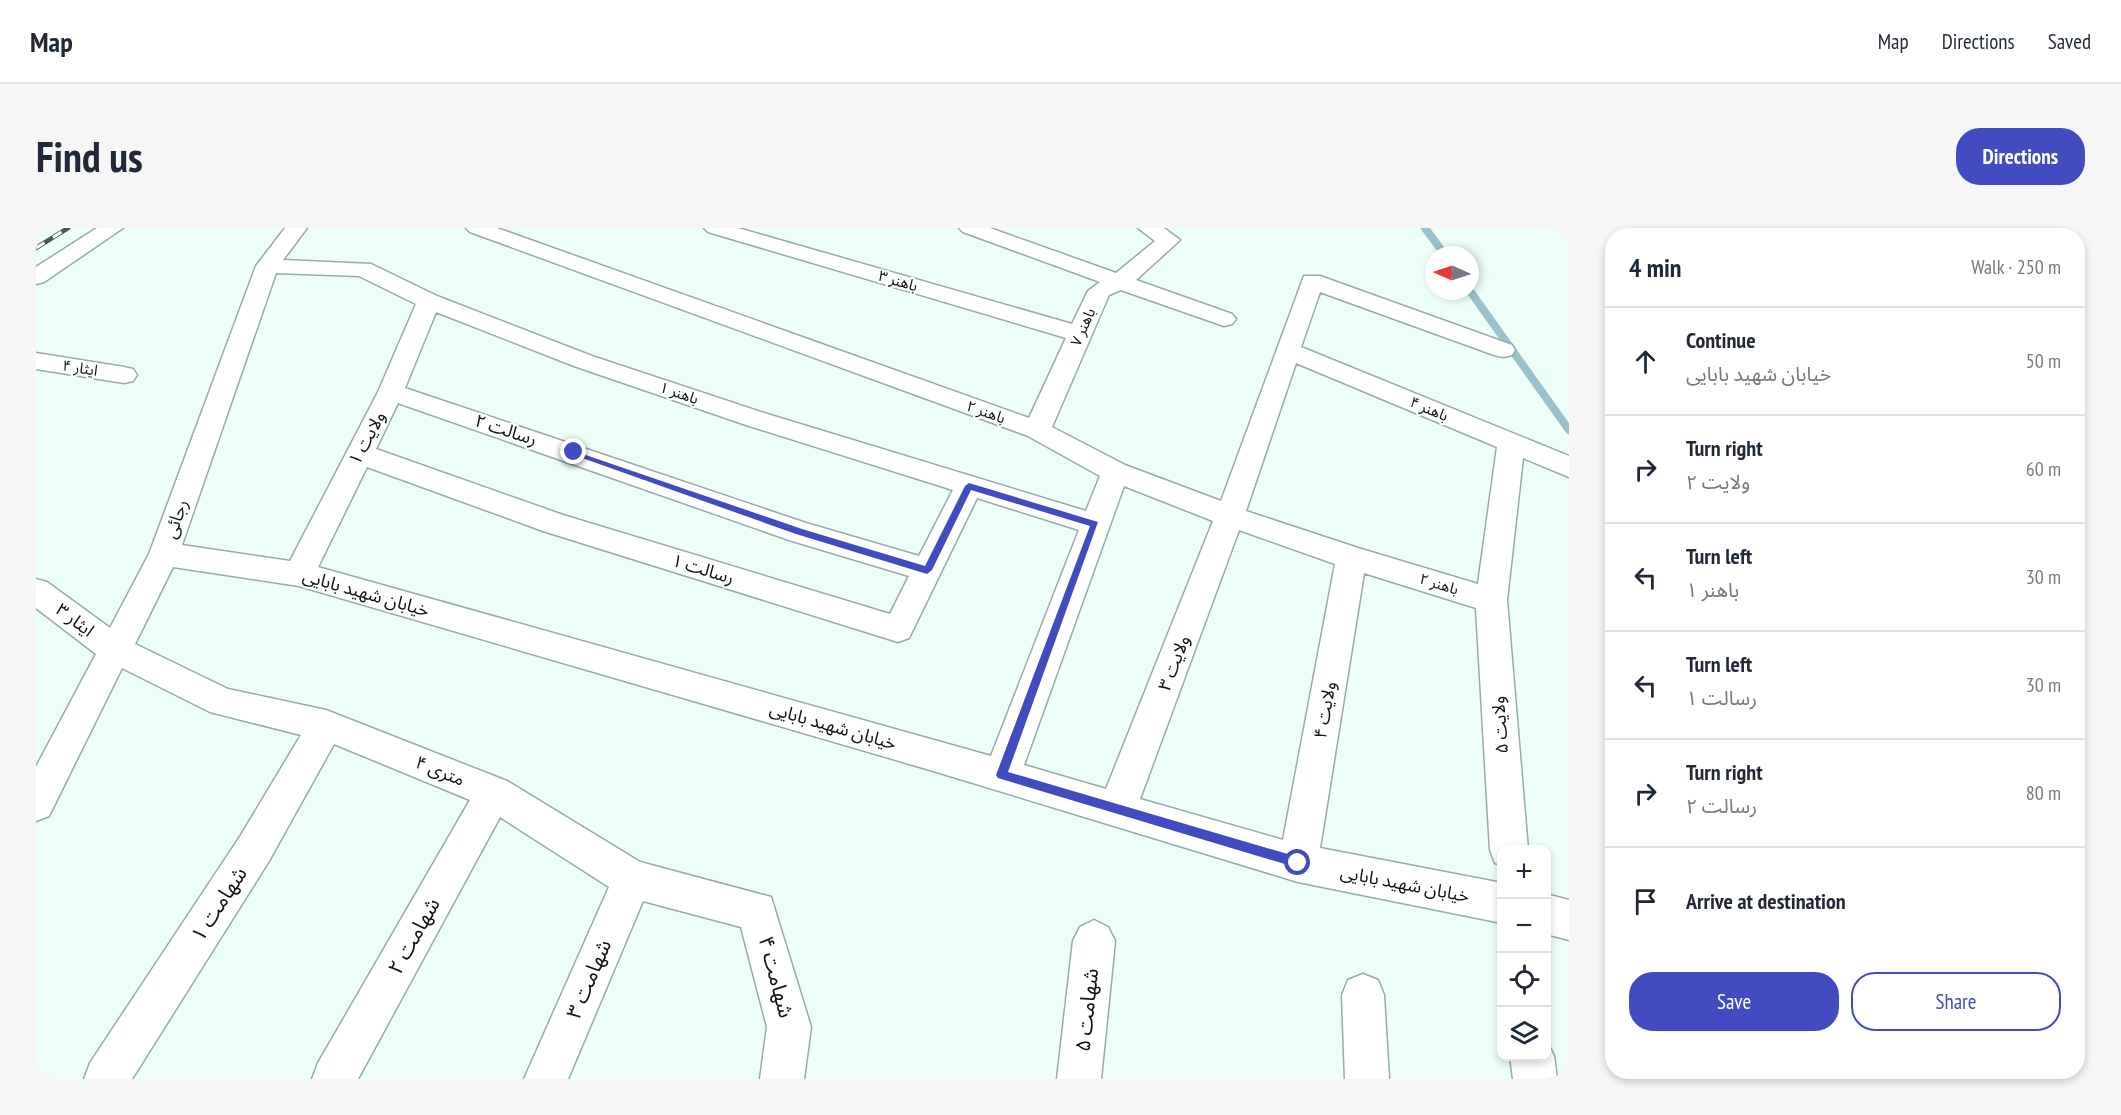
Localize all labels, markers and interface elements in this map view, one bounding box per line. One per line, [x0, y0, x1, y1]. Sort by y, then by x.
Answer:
text: Map [30, 23, 73, 60]
text: Map [1878, 28, 1909, 55]
text: Directions [1942, 28, 2015, 55]
text: Saved [2048, 28, 2091, 55]
button: Directions [1956, 128, 2085, 185]
text: Find us [36, 129, 143, 184]
north arrow [1425, 246, 1479, 300]
text: 4 min [1629, 251, 1682, 284]
text: Walk · 250 m [1971, 254, 2061, 280]
street label: باهنر ۳ [876, 266, 920, 295]
street label: باهنر ۷ [1066, 305, 1099, 349]
text: Continue [1686, 326, 1756, 354]
icon: ahead [1629, 345, 1662, 378]
text: 50 m [2026, 348, 2061, 374]
street label: ایثار ۴ [61, 355, 99, 380]
text: خیابان شهید بابایی [1686, 361, 1831, 387]
street label: باهنر ۱ [657, 377, 701, 408]
street label: باهنر ۴ [1407, 392, 1451, 425]
street label: باهنر ۲ [964, 396, 1008, 427]
street label: ولایت ۱ [343, 407, 390, 469]
street label: رسالت ۲ [472, 409, 540, 450]
text: Turn right [1686, 434, 1763, 462]
route end [560, 438, 586, 464]
icon: right [1629, 453, 1662, 486]
text: 60 m [2026, 456, 2061, 482]
text: ولایت ۲ [1686, 469, 1750, 495]
street label: رجائی [158, 496, 193, 541]
text: Turn left [1686, 542, 1752, 570]
street label: رسالت ۱ [669, 548, 737, 589]
icon: left [1629, 561, 1662, 594]
street label: خیابان شهید بابایی [300, 563, 432, 622]
text: 30 m [2026, 564, 2061, 590]
street label: باهنر ۲ [1417, 569, 1461, 598]
text: باهنر ۱ [1686, 577, 1739, 603]
street label: ایثار ۳ [51, 598, 99, 642]
street label: ولایت ۳ [1152, 632, 1195, 694]
text: Turn left [1686, 650, 1752, 678]
icon: left [1629, 669, 1662, 702]
text: 30 m [2026, 672, 2061, 698]
street label: ولایت ۴ [1308, 680, 1341, 740]
text: رسالت ۱ [1686, 685, 1757, 711]
street label: ولایت ۵ [1486, 695, 1513, 755]
street label: خیابان شهید بابایی [767, 696, 899, 755]
street label: ۴ متری [412, 750, 468, 791]
text: Turn right [1686, 758, 1763, 786]
icon: right [1629, 777, 1662, 810]
text: 80 m [2026, 780, 2061, 806]
text: رسالت ۲ [1686, 793, 1757, 819]
map controls [1497, 845, 1551, 1061]
button: + [1497, 845, 1551, 899]
route start [1284, 849, 1310, 875]
street label: خیابان شهید بابایی [1339, 860, 1472, 907]
street label: شهامت ۱ [184, 861, 253, 946]
icon: arrive [1629, 885, 1662, 918]
text: Arrive at destination [1686, 887, 1846, 915]
street label: شهامت ۲ [381, 893, 446, 979]
button: − [1497, 899, 1551, 953]
street label: شهامت ۴ [753, 933, 800, 1021]
street label: شهامت ۳ [560, 935, 617, 1023]
button: locate [1497, 953, 1551, 1007]
street label: شهامت ۵ [1069, 967, 1104, 1053]
button: Save [1629, 972, 1839, 1031]
button: Share [1851, 972, 2061, 1031]
button: layers [1497, 1007, 1551, 1061]

